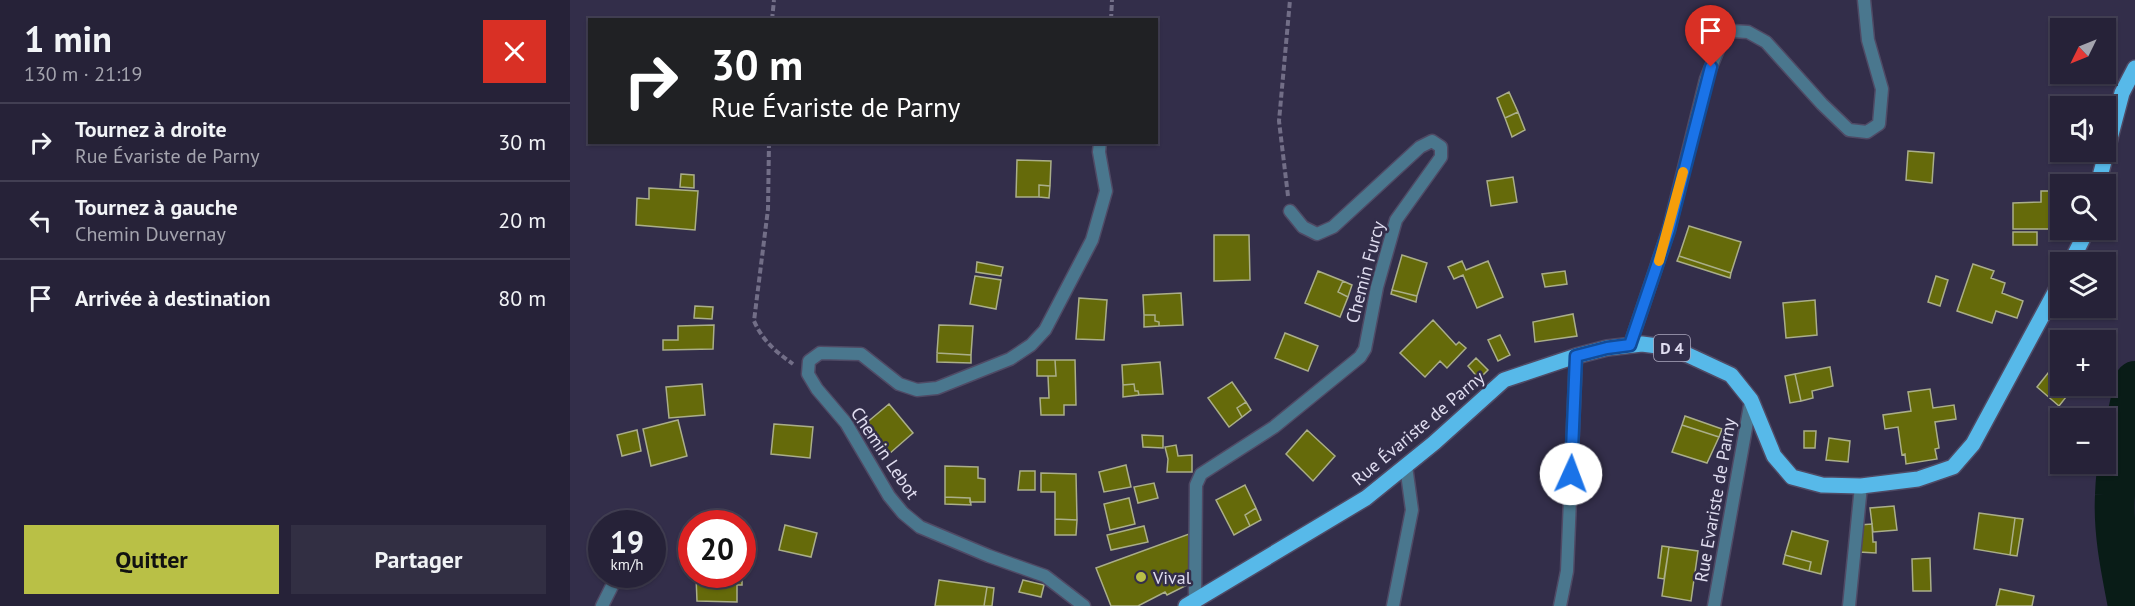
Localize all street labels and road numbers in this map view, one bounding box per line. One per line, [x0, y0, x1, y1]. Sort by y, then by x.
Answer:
street label: Chemin Furcy [1340, 218, 1390, 326]
road number: D 4 [1654, 335, 1690, 361]
street label: Rue Évariste de Parny [1347, 365, 1489, 490]
street label: Chemin Lebot [846, 403, 924, 503]
street label: Rue Evariste de Parny [1689, 416, 1741, 584]

